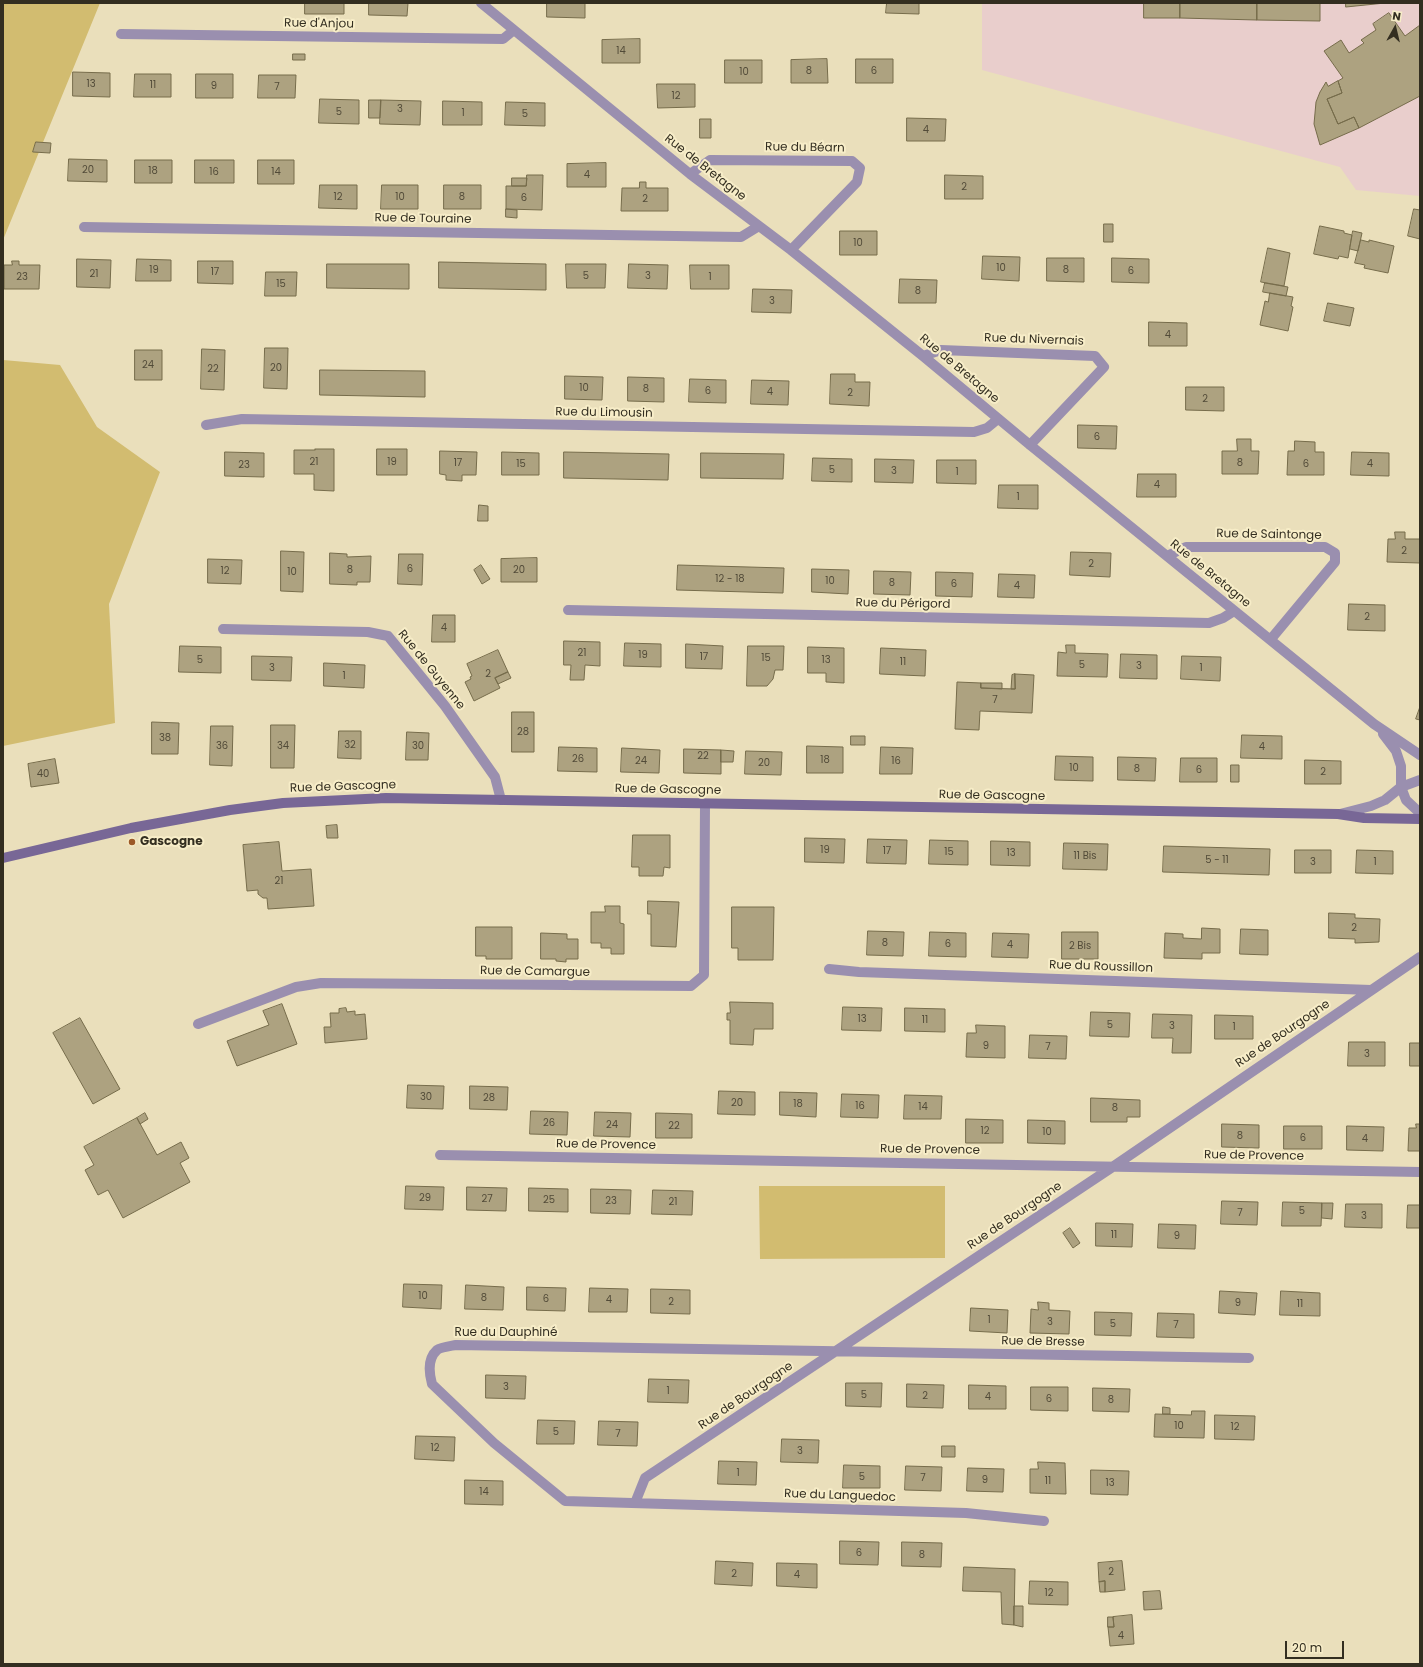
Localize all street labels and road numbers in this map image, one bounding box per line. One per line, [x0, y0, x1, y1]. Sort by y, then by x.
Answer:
street label: Rue d'Anjou [284, 16, 354, 32]
street label: Rue de Bretagne [661, 132, 749, 204]
street label: Rue du Béarn [765, 140, 845, 156]
street label: Rue de Touraine [374, 211, 472, 227]
street label: Rue du Nivernais [984, 331, 1084, 349]
street label: Rue de Bretagne [916, 332, 1002, 406]
street label: Rue du Limousin [555, 405, 653, 421]
street label: Rue de Saintonge [1216, 527, 1322, 543]
street label: Rue de Bretagne [1167, 537, 1253, 611]
street label: Rue du Périgord [855, 596, 951, 612]
street label: Rue de Guyenne [394, 627, 468, 713]
street label: Rue de Gascogne [290, 778, 396, 796]
street label: Rue de Gascogne [615, 782, 721, 798]
street label: Rue de Gascogne [939, 788, 1045, 804]
street label: Rue du Roussillon [1049, 958, 1153, 976]
street label: Rue de Camargue [480, 964, 590, 980]
street label: Rue de Bourgogne [1233, 997, 1333, 1071]
street label: Rue de Provence [556, 1137, 656, 1153]
street label: Rue de Provence [880, 1142, 980, 1158]
street label: Rue de Provence [1204, 1148, 1304, 1164]
street label: Rue de Bourgogne [965, 1179, 1065, 1253]
street label: Rue du Dauphiné [455, 1326, 557, 1340]
street label: Rue de Bresse [1001, 1334, 1085, 1350]
street label: Rue de Bourgogne [696, 1359, 796, 1433]
street label: Rue du Languedoc [784, 1487, 896, 1505]

